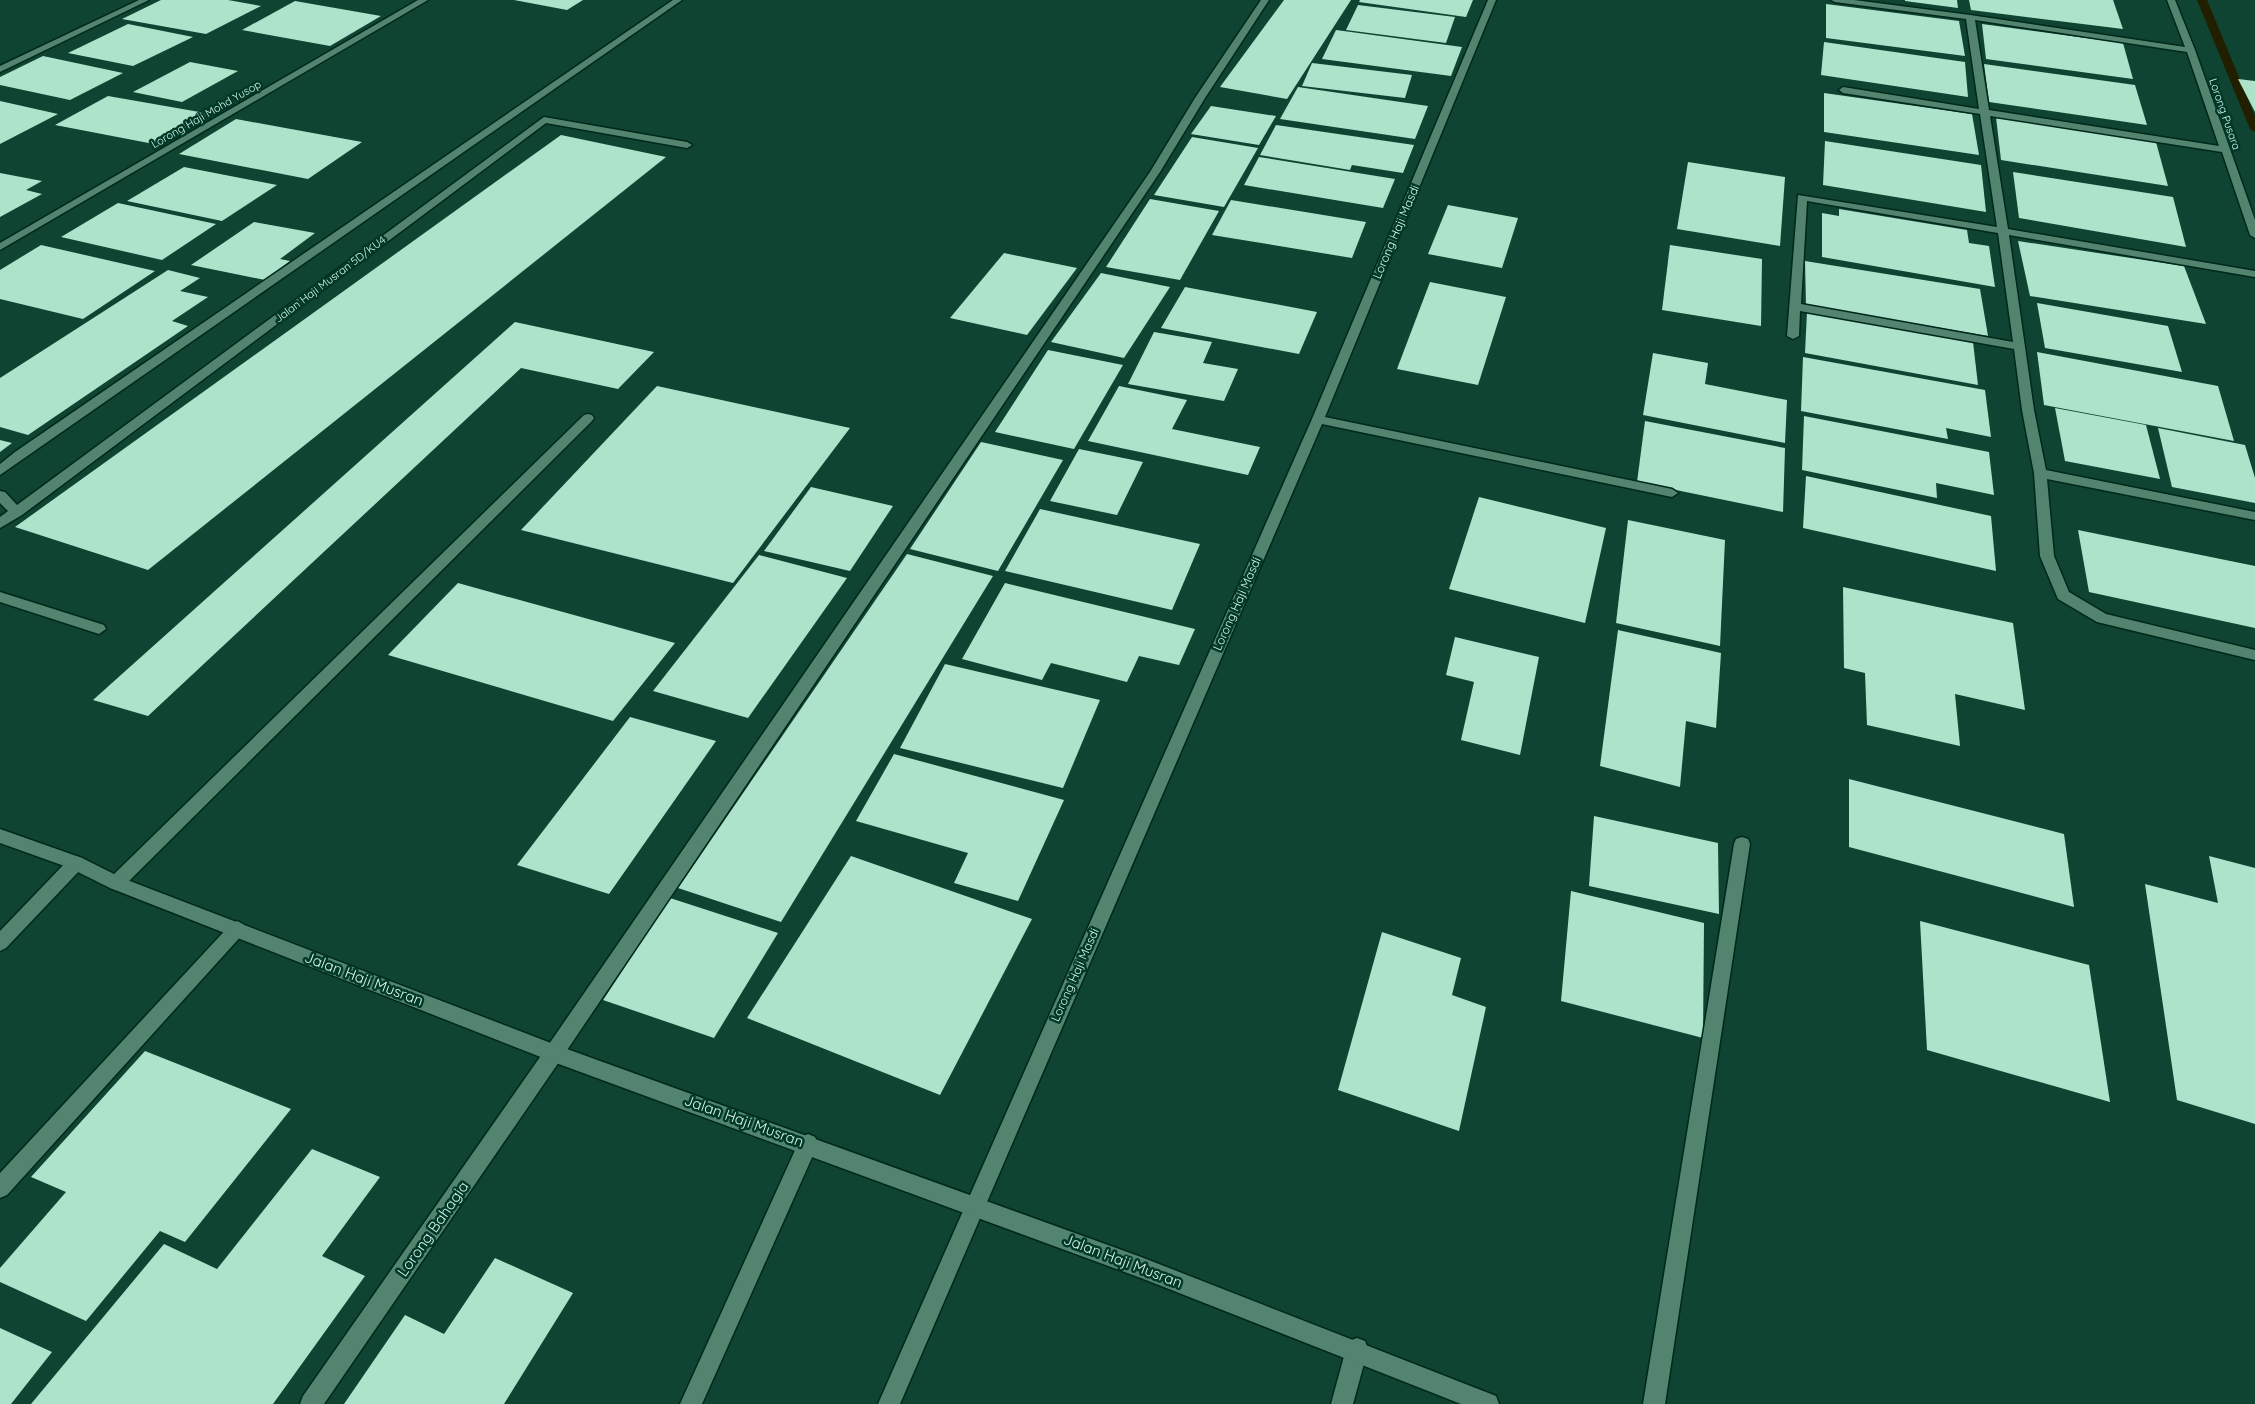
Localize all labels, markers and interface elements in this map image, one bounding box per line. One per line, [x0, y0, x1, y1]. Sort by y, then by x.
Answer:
street label: Lorong Pusara [2206, 76, 2244, 152]
street label: Lorong Haji Mohd Yusop [149, 77, 264, 151]
street label: Lorong Haji Masdi [1369, 183, 1422, 281]
street label: Jalan Haji Musran 5D/KU4 [272, 232, 389, 325]
street label: Lorong Haji Masdi [1209, 555, 1264, 653]
street label: Lorong Haji Masdi [1047, 926, 1102, 1024]
street label: Jalan Haji Musran [302, 947, 426, 1010]
street label: Jalan Haji Musran [682, 1090, 806, 1151]
street label: Lorong Bahagia [393, 1177, 472, 1280]
street label: Jalan Haji Musran [1061, 1229, 1185, 1292]

